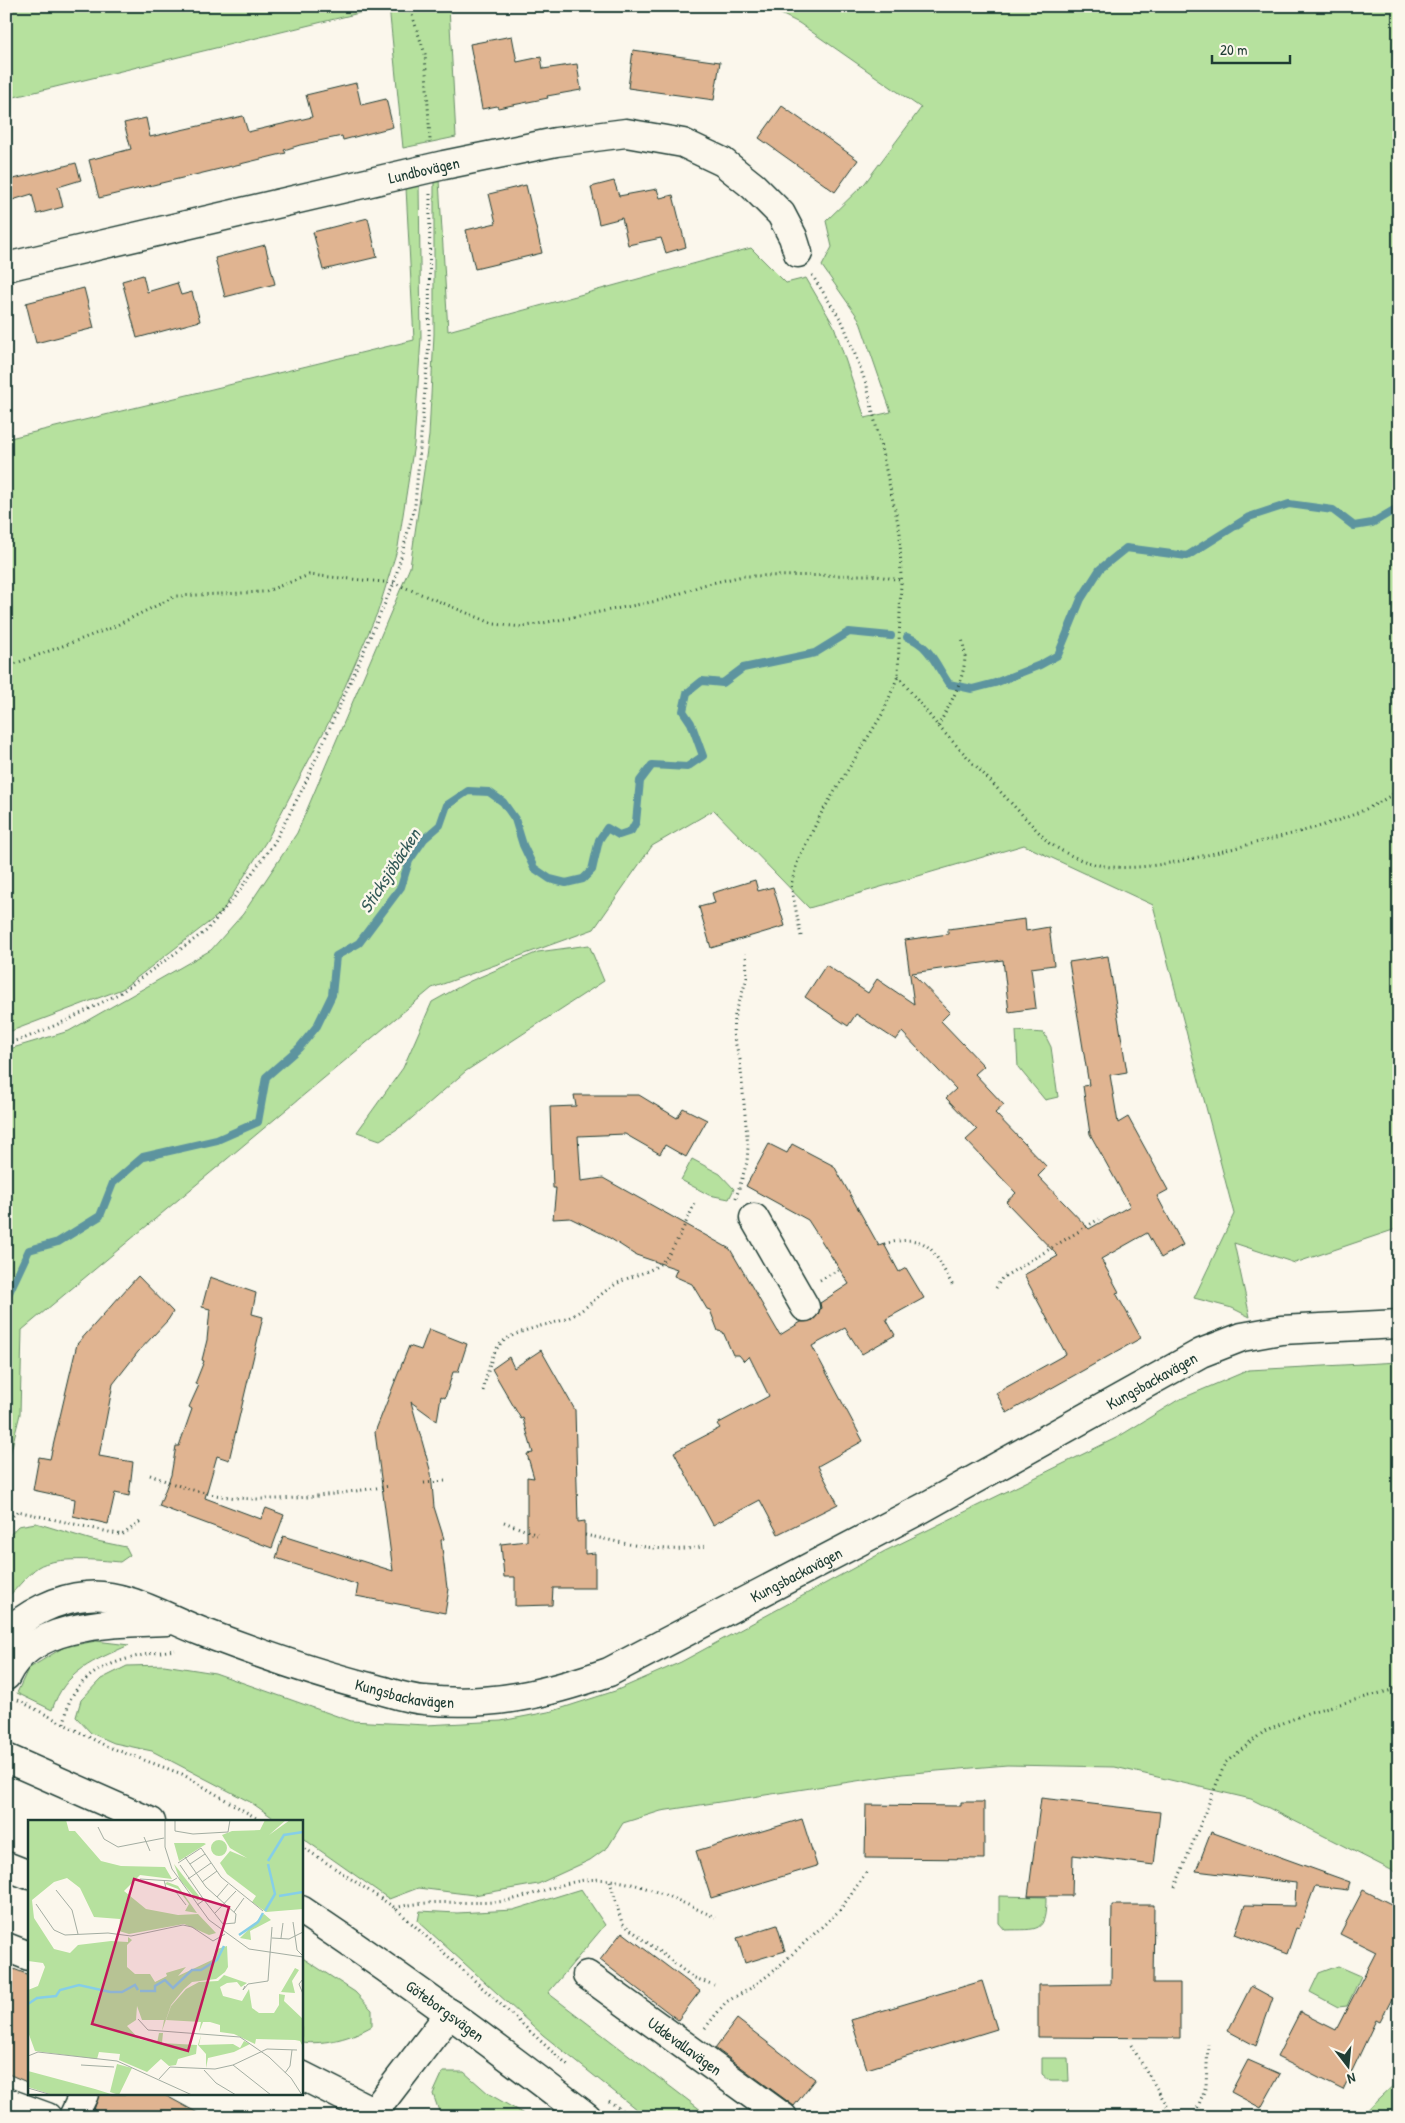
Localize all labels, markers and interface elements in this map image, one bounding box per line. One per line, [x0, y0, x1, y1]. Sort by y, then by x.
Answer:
scale bar [1212, 32, 1290, 64]
text: 20 m [1220, 39, 1247, 60]
street label: Lundbovägen [386, 151, 461, 189]
water label: Sticksjöbäcken [353, 822, 427, 918]
street label: Kungsbackavägen [1102, 1346, 1201, 1415]
street label: Kungsbackavägen [746, 1541, 846, 1607]
street label: Kungsbackavägen [353, 1673, 455, 1713]
inset map [28, 1820, 302, 2096]
street label: Göteborgsvägen [402, 1975, 489, 2047]
street label: Uddevallavägen [643, 2012, 727, 2080]
north arrow [1322, 2040, 1372, 2090]
text: N [1345, 2069, 1358, 2089]

